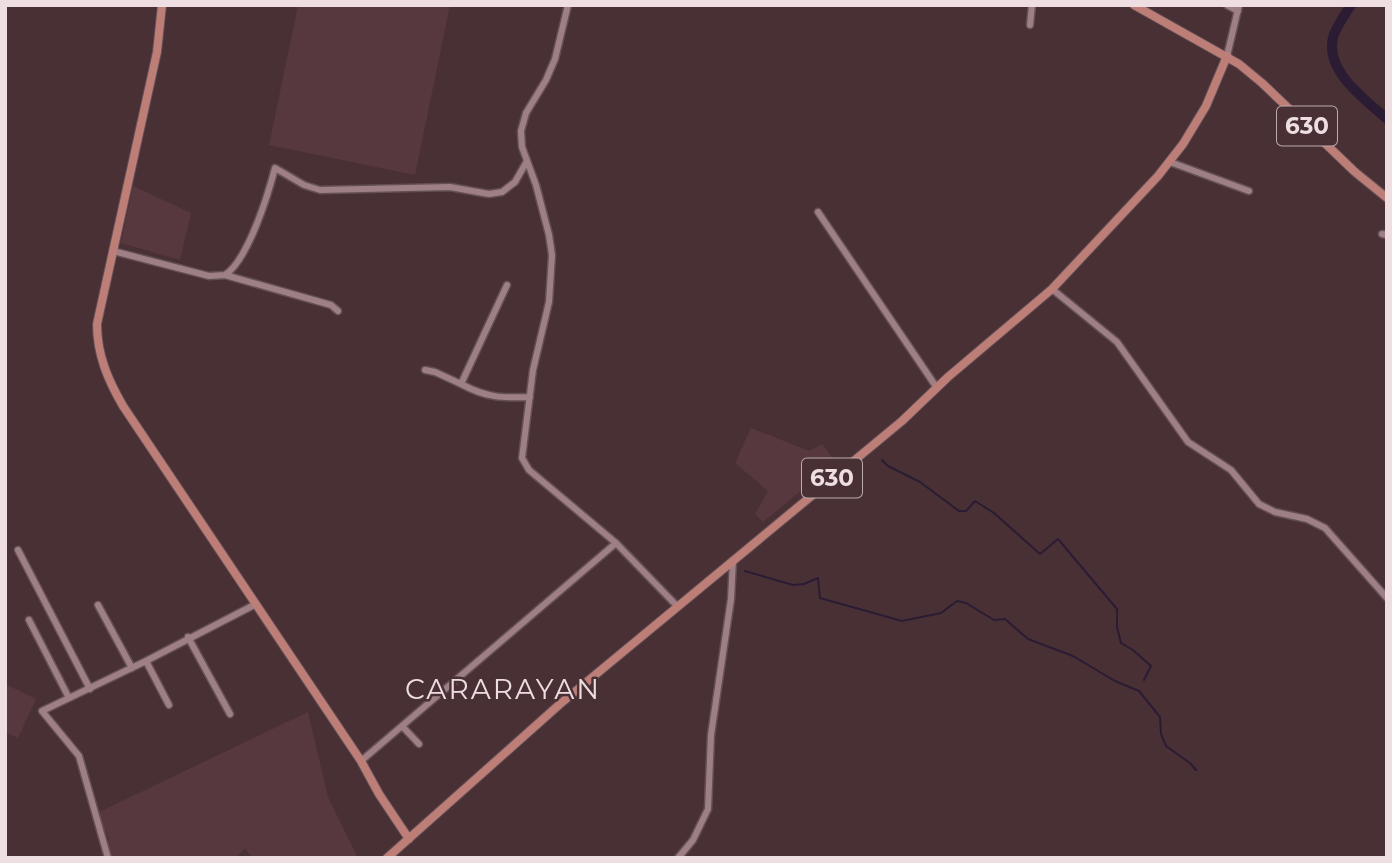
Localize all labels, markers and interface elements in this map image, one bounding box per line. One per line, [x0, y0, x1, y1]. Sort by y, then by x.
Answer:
road number: 630 [1277, 106, 1337, 146]
road number: 630 [802, 458, 862, 498]
district label: CARARAYAN [405, 672, 601, 706]

